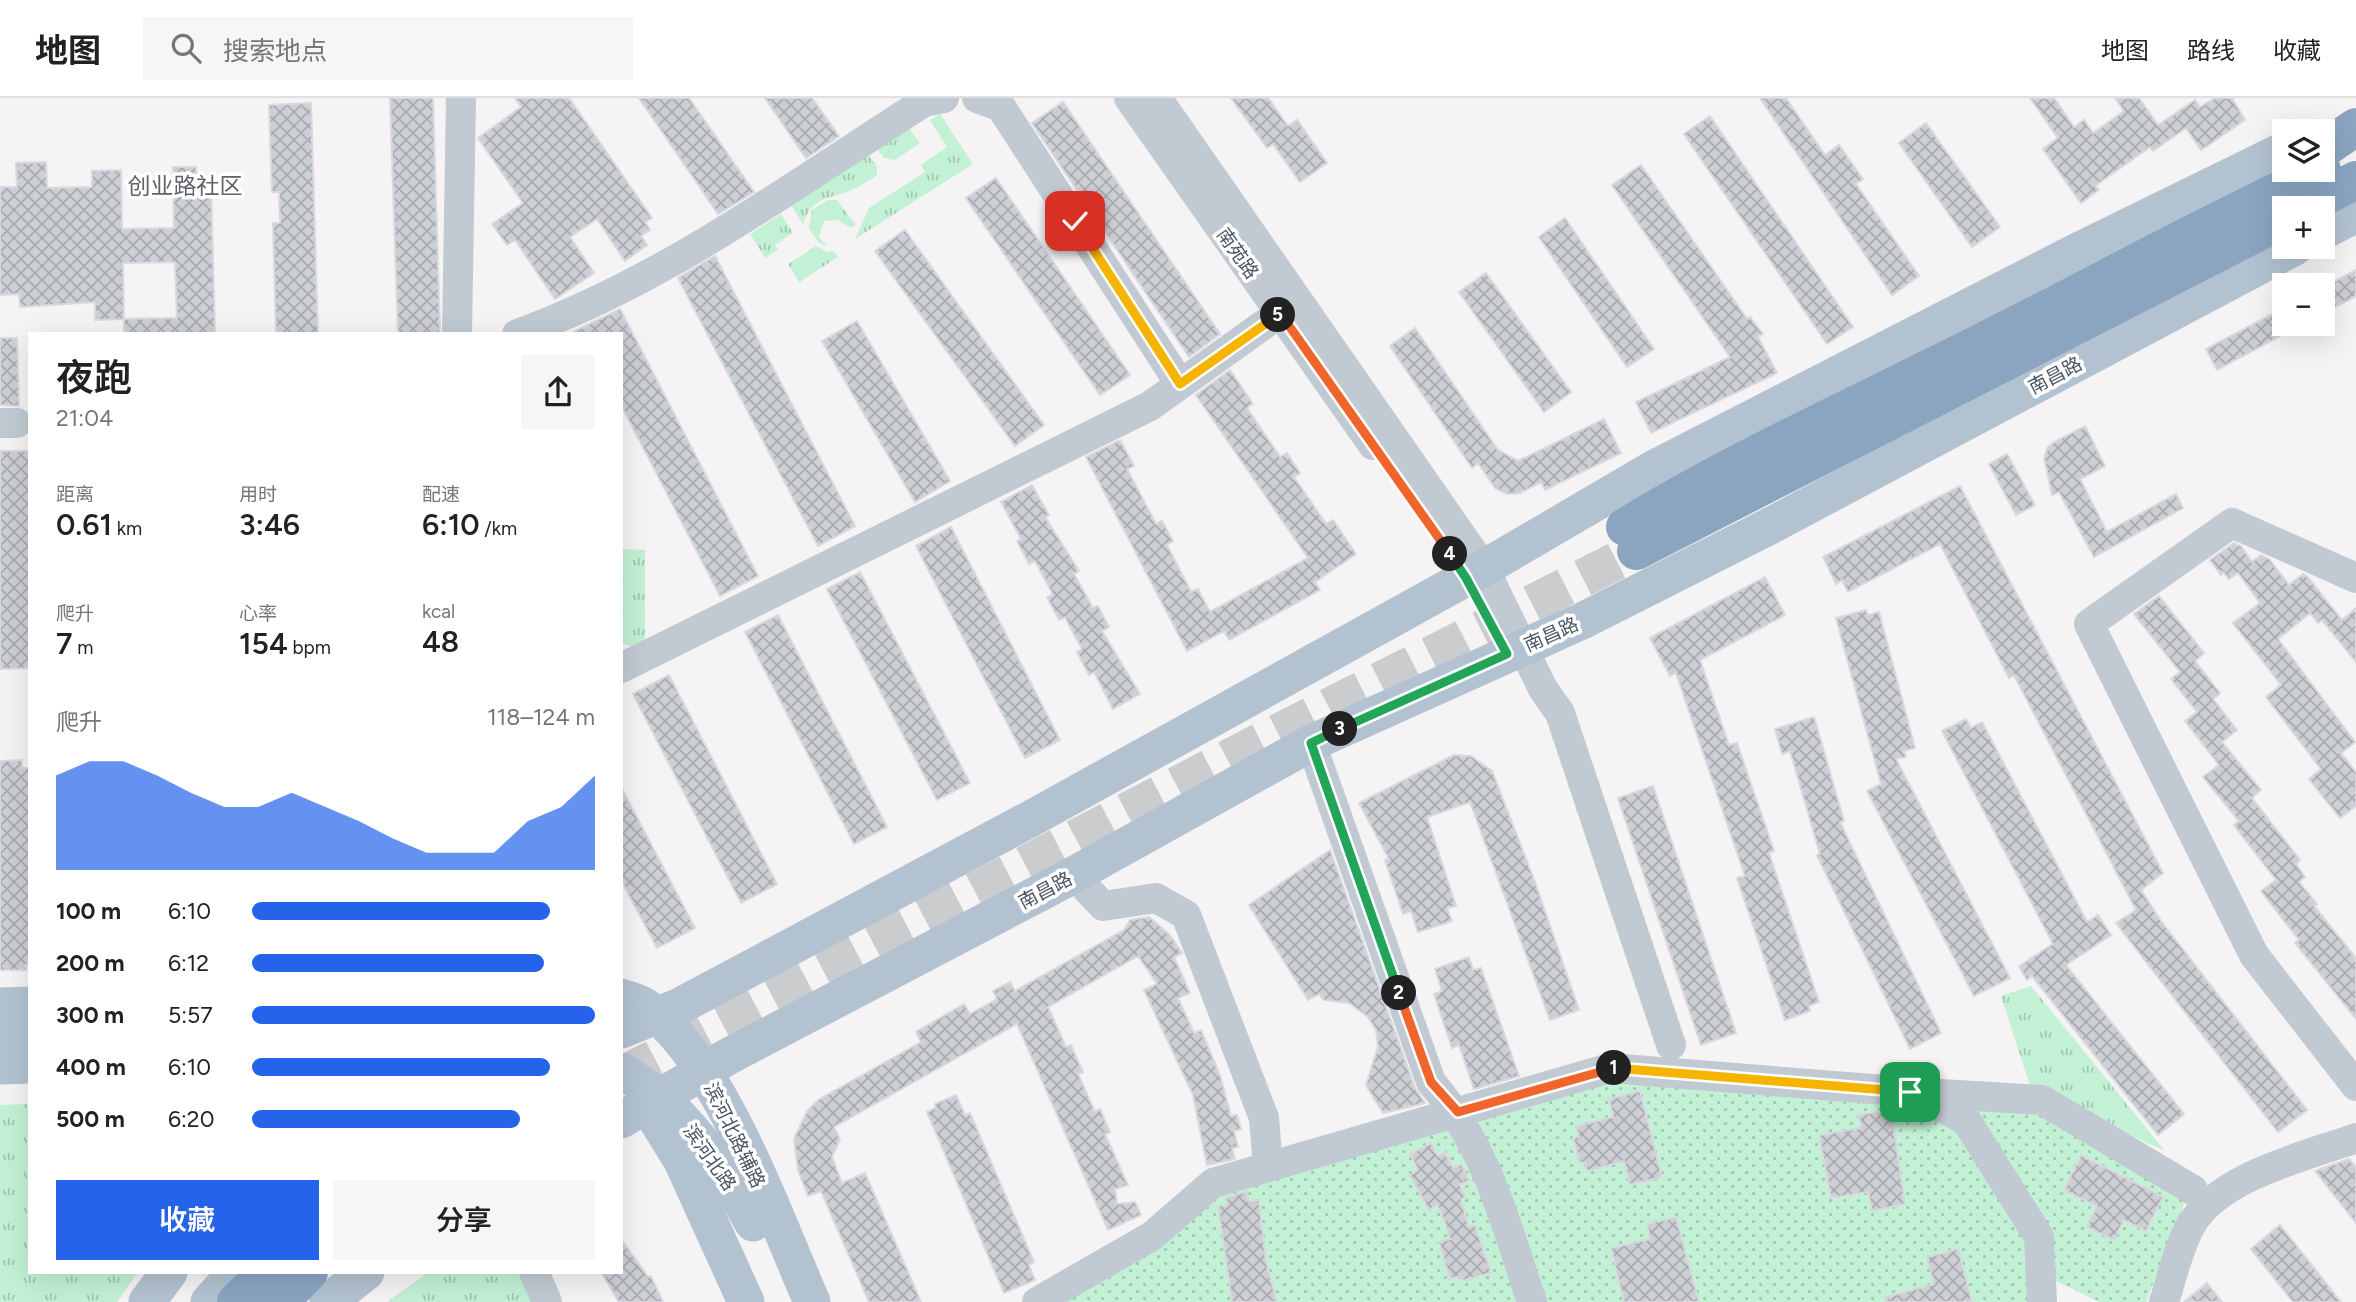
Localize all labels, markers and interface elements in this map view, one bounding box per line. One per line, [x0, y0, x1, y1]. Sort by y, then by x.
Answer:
search box [143, 17, 633, 80]
icon: search [167, 29, 205, 67]
text: 地图 [35, 31, 101, 70]
text: 搜索地点 [223, 35, 327, 67]
text: 地图 [2101, 36, 2149, 65]
text: 路线 [2187, 36, 2235, 65]
text: 收藏 [2273, 36, 2321, 65]
map controls [2272, 119, 2335, 336]
button: layers [2272, 119, 2335, 182]
district label: 创业路社区 [128, 172, 243, 200]
pin [1045, 191, 1105, 251]
button: + [2272, 196, 2335, 259]
icon: check [1056, 202, 1094, 240]
street label: 南苑路 [1212, 223, 1263, 283]
button: − [2272, 273, 2335, 336]
pin: 5 [1260, 298, 1296, 332]
text: 5 [1272, 303, 1283, 326]
street label: 南昌路 [2025, 352, 2086, 399]
text: 夜跑 [56, 355, 132, 401]
button: share [521, 355, 595, 429]
text: 21:04 [56, 404, 113, 432]
text: 距离 [56, 483, 94, 506]
text: 用时 [239, 483, 277, 506]
text: 配速 [422, 483, 460, 506]
text: 0.61 [56, 506, 112, 543]
text: 3:46 [239, 506, 300, 543]
text: 6:10 [422, 506, 480, 543]
text: km [112, 517, 142, 540]
text: /km [480, 517, 517, 540]
pin: 4 [1432, 536, 1468, 572]
text: 4 [1443, 542, 1456, 565]
text: kcal [422, 600, 455, 623]
text: 爬升 [56, 602, 94, 625]
text: 心率 [239, 602, 277, 625]
street label: 南昌路 [1520, 612, 1582, 657]
text: 48 [422, 623, 459, 660]
text: 7 [56, 625, 72, 662]
text: 154 [239, 625, 288, 662]
text: m [72, 636, 93, 659]
text: bpm [288, 636, 331, 659]
text: 118–124 m [487, 703, 595, 731]
text: 爬升 [56, 708, 102, 736]
pin: 3 [1322, 712, 1358, 746]
text: 3 [1334, 717, 1345, 740]
street label: 南昌路 [1015, 867, 1076, 914]
text: 100 m [56, 897, 121, 925]
text: 6:10 [168, 897, 211, 925]
text: 200 m [56, 949, 125, 977]
text: 6:12 [168, 949, 209, 977]
pin: 2 [1382, 976, 1416, 1010]
text: 2 [1393, 981, 1404, 1004]
text: 300 m [56, 1001, 124, 1029]
text: 5:57 [168, 1001, 213, 1029]
pin: 1 [1596, 1051, 1632, 1086]
text: 400 m [56, 1053, 126, 1081]
text: 6:10 [168, 1053, 211, 1081]
text: 1 [1609, 1056, 1618, 1079]
pin [1880, 1062, 1940, 1122]
icon: arrive [1891, 1073, 1929, 1111]
street label: 滨河北路辅路 [700, 1079, 770, 1191]
text: 500 m [56, 1105, 125, 1133]
text: 6:20 [168, 1105, 214, 1133]
street label: 滨河北路 [679, 1119, 741, 1195]
button: 收藏 [56, 1180, 319, 1260]
button: 分享 [333, 1180, 595, 1260]

